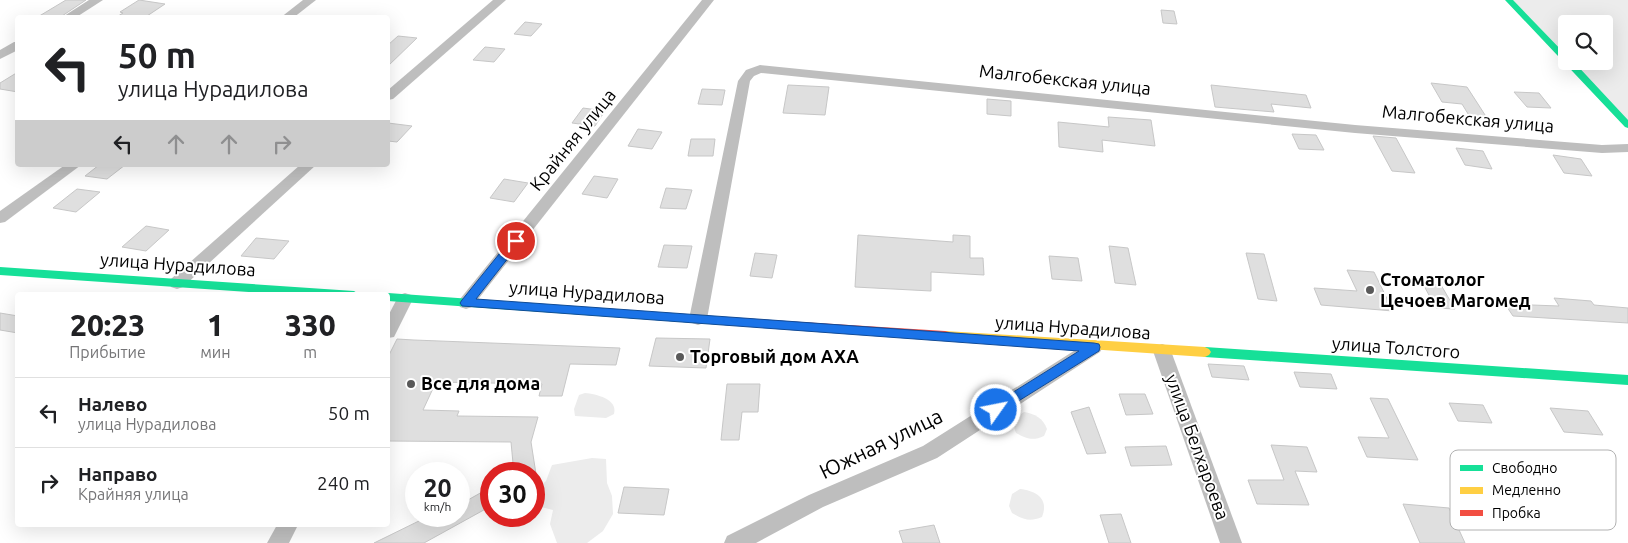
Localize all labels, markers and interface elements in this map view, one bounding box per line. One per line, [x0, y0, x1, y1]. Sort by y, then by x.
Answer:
map controls [1558, 15, 1613, 70]
button: search [1558, 15, 1613, 70]
icon: left [35, 35, 100, 100]
text: 50 m [118, 35, 196, 75]
street label: Малгобекская улица [978, 60, 1152, 98]
text: улица Нурадилова [118, 76, 308, 101]
street label: Крайняя улица [525, 85, 619, 194]
street label: Малгобекская улица [1381, 101, 1555, 135]
icon: left [109, 130, 137, 158]
icon: ahead [162, 130, 190, 158]
icon: ahead [215, 130, 243, 158]
icon: right [268, 130, 296, 158]
pin [495, 220, 537, 262]
icon: arrive [502, 227, 530, 255]
street label: улица Нурадилова [100, 249, 256, 279]
place label: Стоматолог Цечоев Магомед [1380, 269, 1531, 310]
street label: улица Нурадилова [509, 277, 665, 307]
marker: Стоматолог Цечоев Магомед [1364, 284, 1376, 296]
text: 20:23 [70, 308, 145, 342]
text: 1 [207, 308, 224, 342]
text: 330 [285, 308, 336, 342]
street label: улица Нурадилова [995, 312, 1151, 342]
street label: улица Толстого [1331, 333, 1461, 361]
text: Прибытие [69, 343, 146, 361]
text: мин [200, 343, 231, 361]
text: m [303, 343, 317, 361]
place label: Торговый дом АХА [690, 346, 859, 366]
marker: Торговый дом АХА [674, 351, 686, 363]
street label: улица Белхароева [1162, 371, 1234, 522]
place label: Все для дома [421, 373, 540, 393]
marker: Все для дома [405, 378, 417, 390]
position arrow [969, 383, 1021, 435]
text: Налево [78, 393, 147, 415]
icon: left [35, 399, 63, 427]
text: 50 m [328, 402, 370, 424]
street label: Южная улица [815, 403, 946, 483]
text: улица Нурадилова [78, 415, 217, 433]
legend [1450, 450, 1616, 530]
text: Свободно [1492, 460, 1557, 476]
speed limit sign: 30 [480, 462, 545, 527]
text: Направо [78, 463, 158, 485]
icon: right [35, 469, 63, 497]
text: 240 m [317, 472, 370, 494]
text: 20 [423, 474, 452, 502]
text: Медленно [1492, 482, 1561, 498]
text: Крайняя улица [78, 485, 189, 503]
text: km/h [424, 500, 451, 513]
text: Пробка [1492, 505, 1541, 521]

